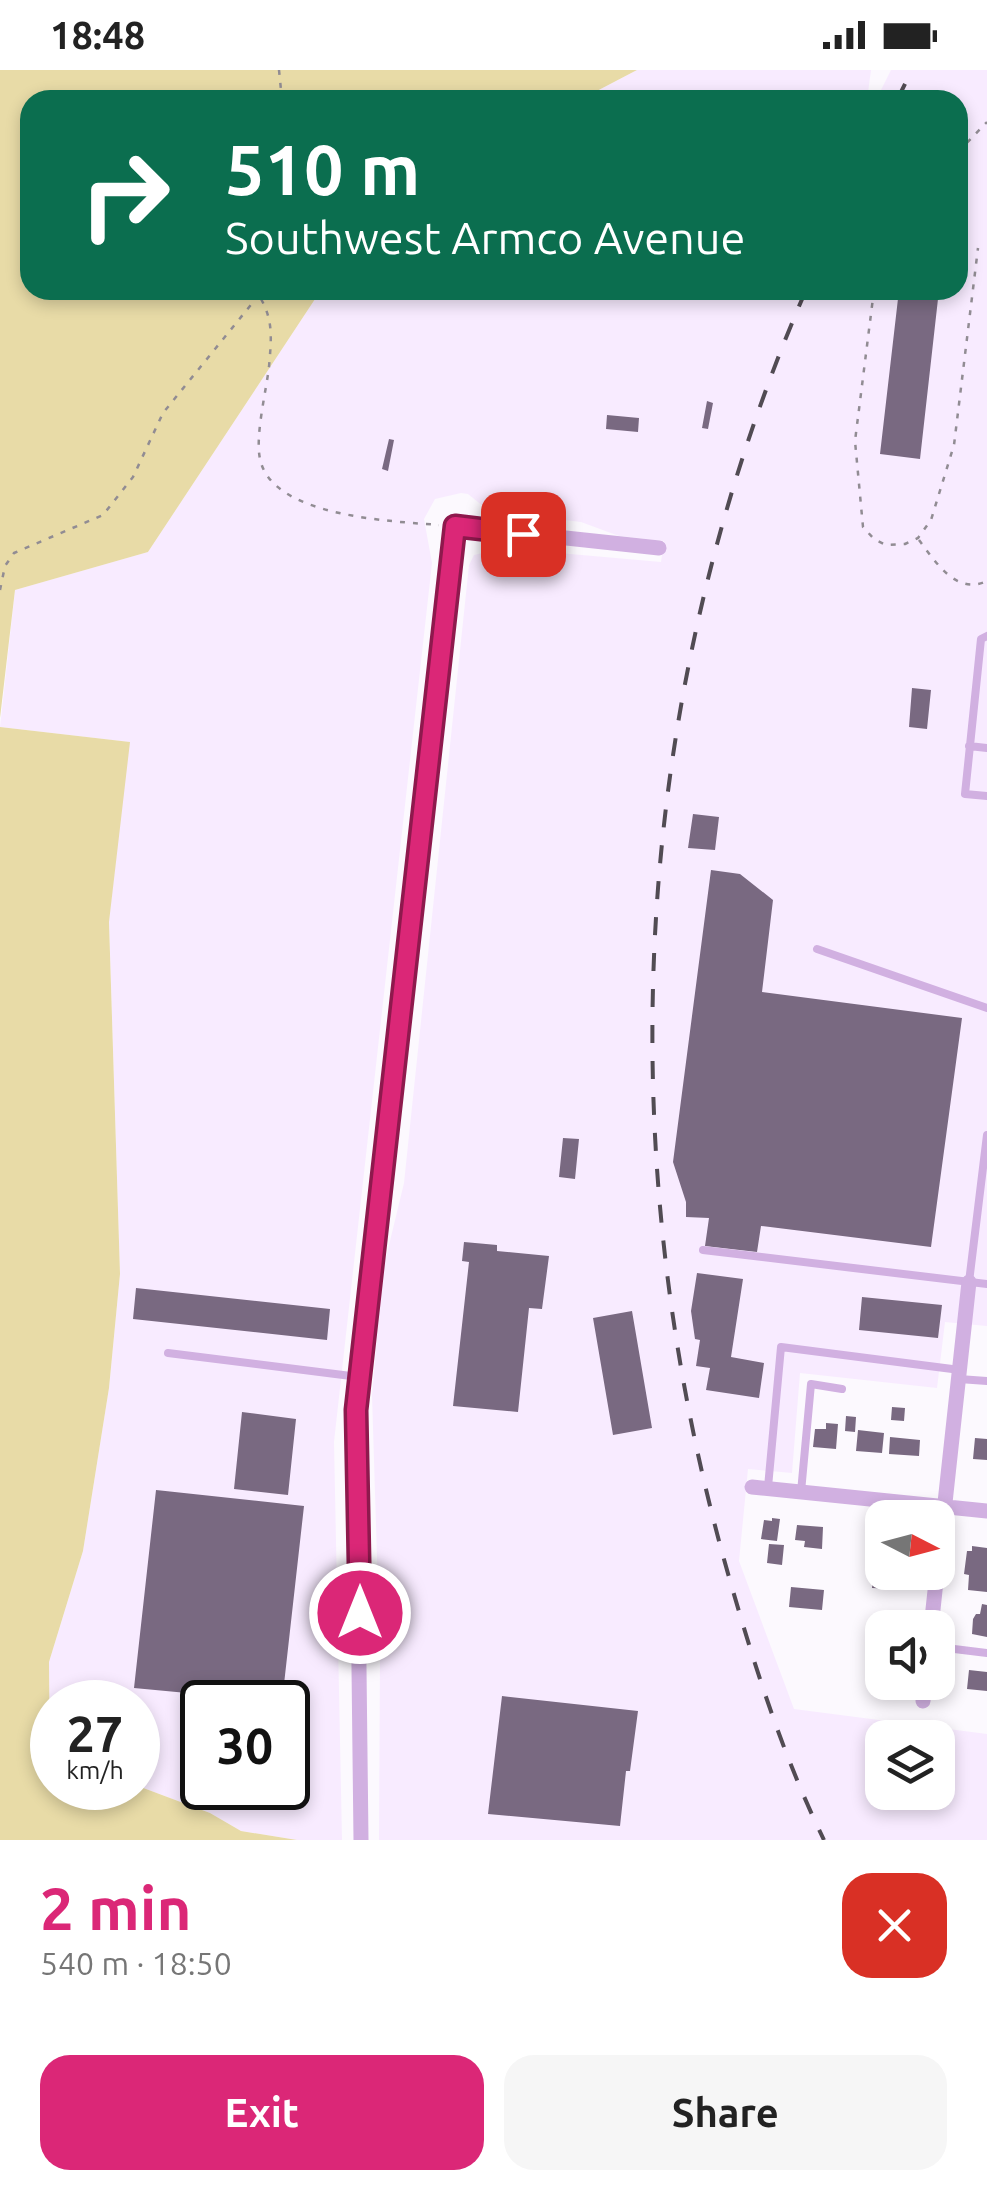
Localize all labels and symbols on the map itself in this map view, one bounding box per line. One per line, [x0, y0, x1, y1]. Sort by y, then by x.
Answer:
pin [481, 492, 566, 577]
north arrow [865, 1500, 955, 1590]
position arrow [308, 1561, 412, 1665]
speed limit sign: 30 [180, 1680, 310, 1810]

